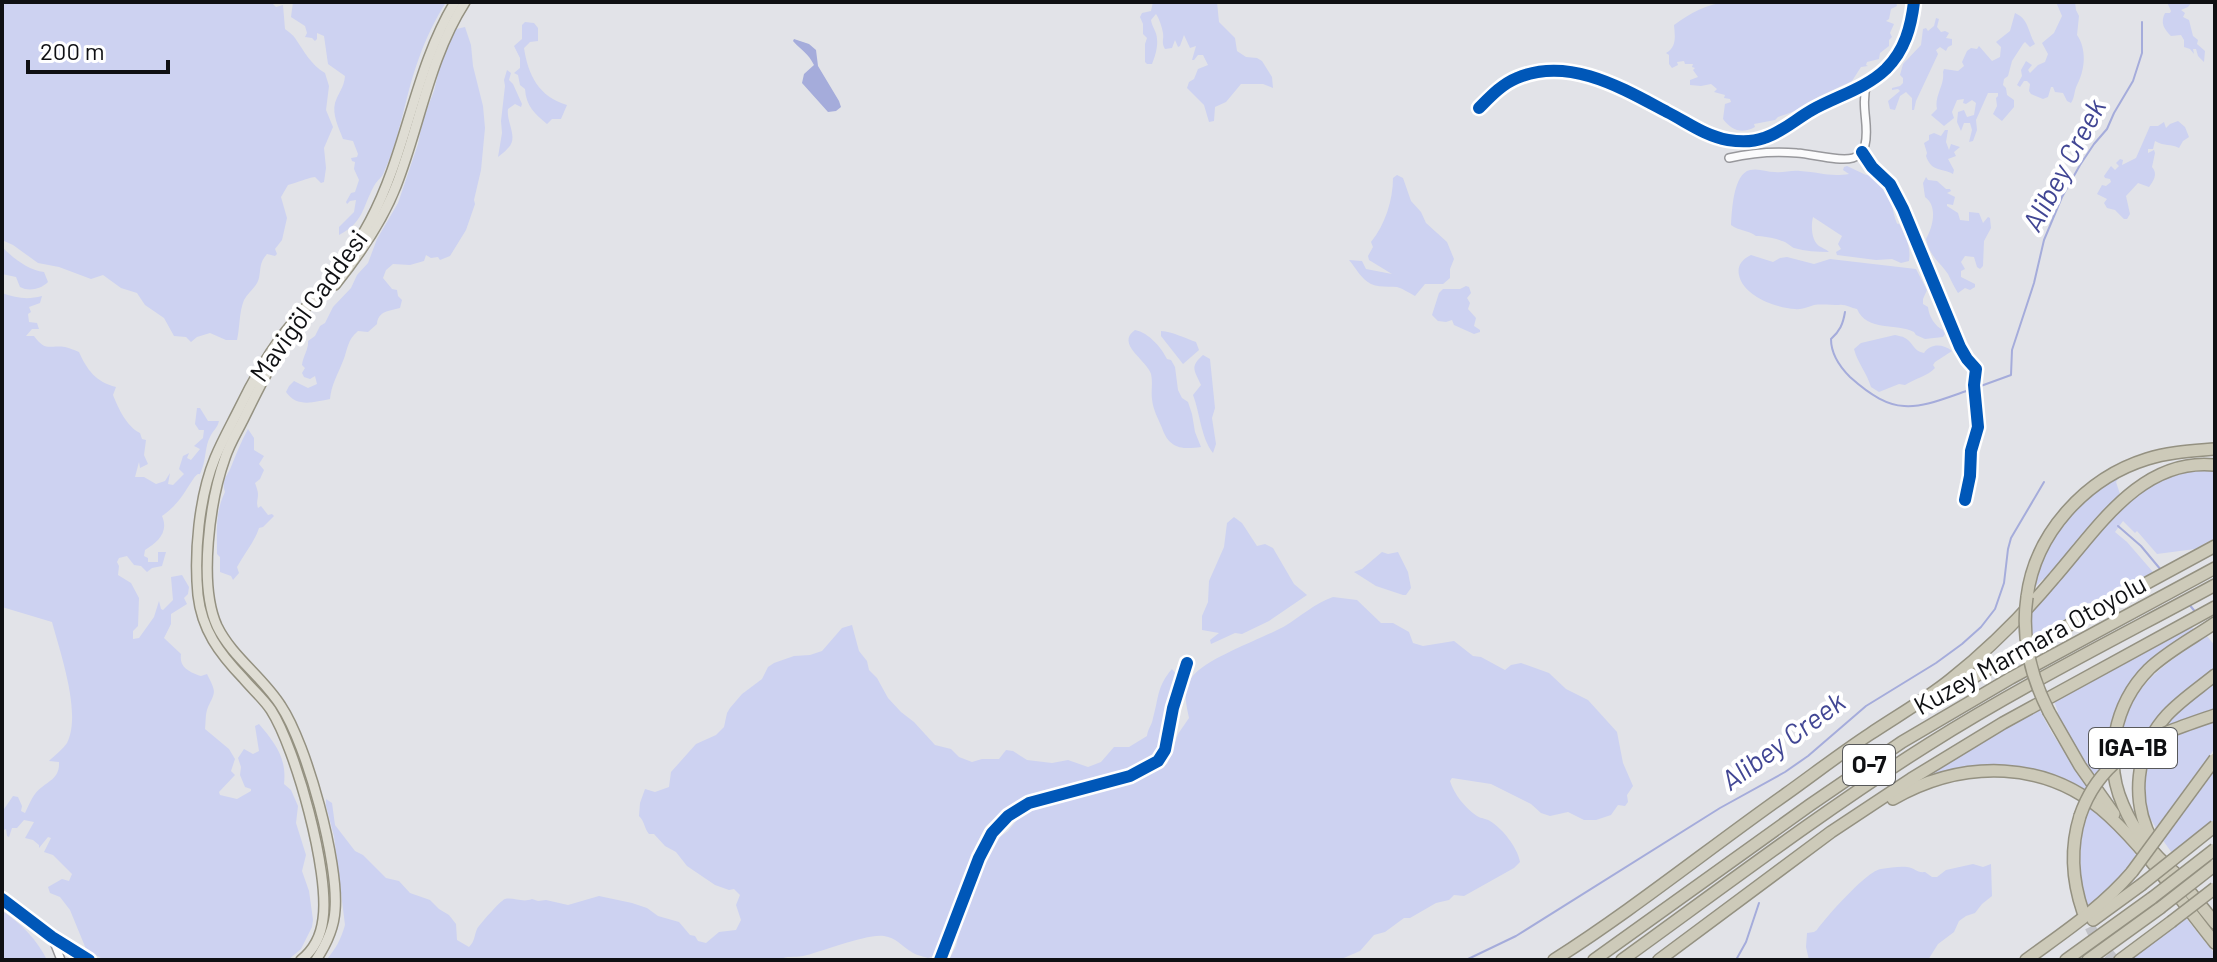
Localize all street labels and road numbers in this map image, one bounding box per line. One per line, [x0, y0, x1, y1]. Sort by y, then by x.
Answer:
street label: Mavigöl Caddesi [242, 223, 373, 387]
street label: Kuzey Marmara Otoyolu [1908, 567, 2151, 720]
road number: IGA-1B [2089, 728, 2177, 768]
road number: O-7 [1843, 745, 1895, 785]

